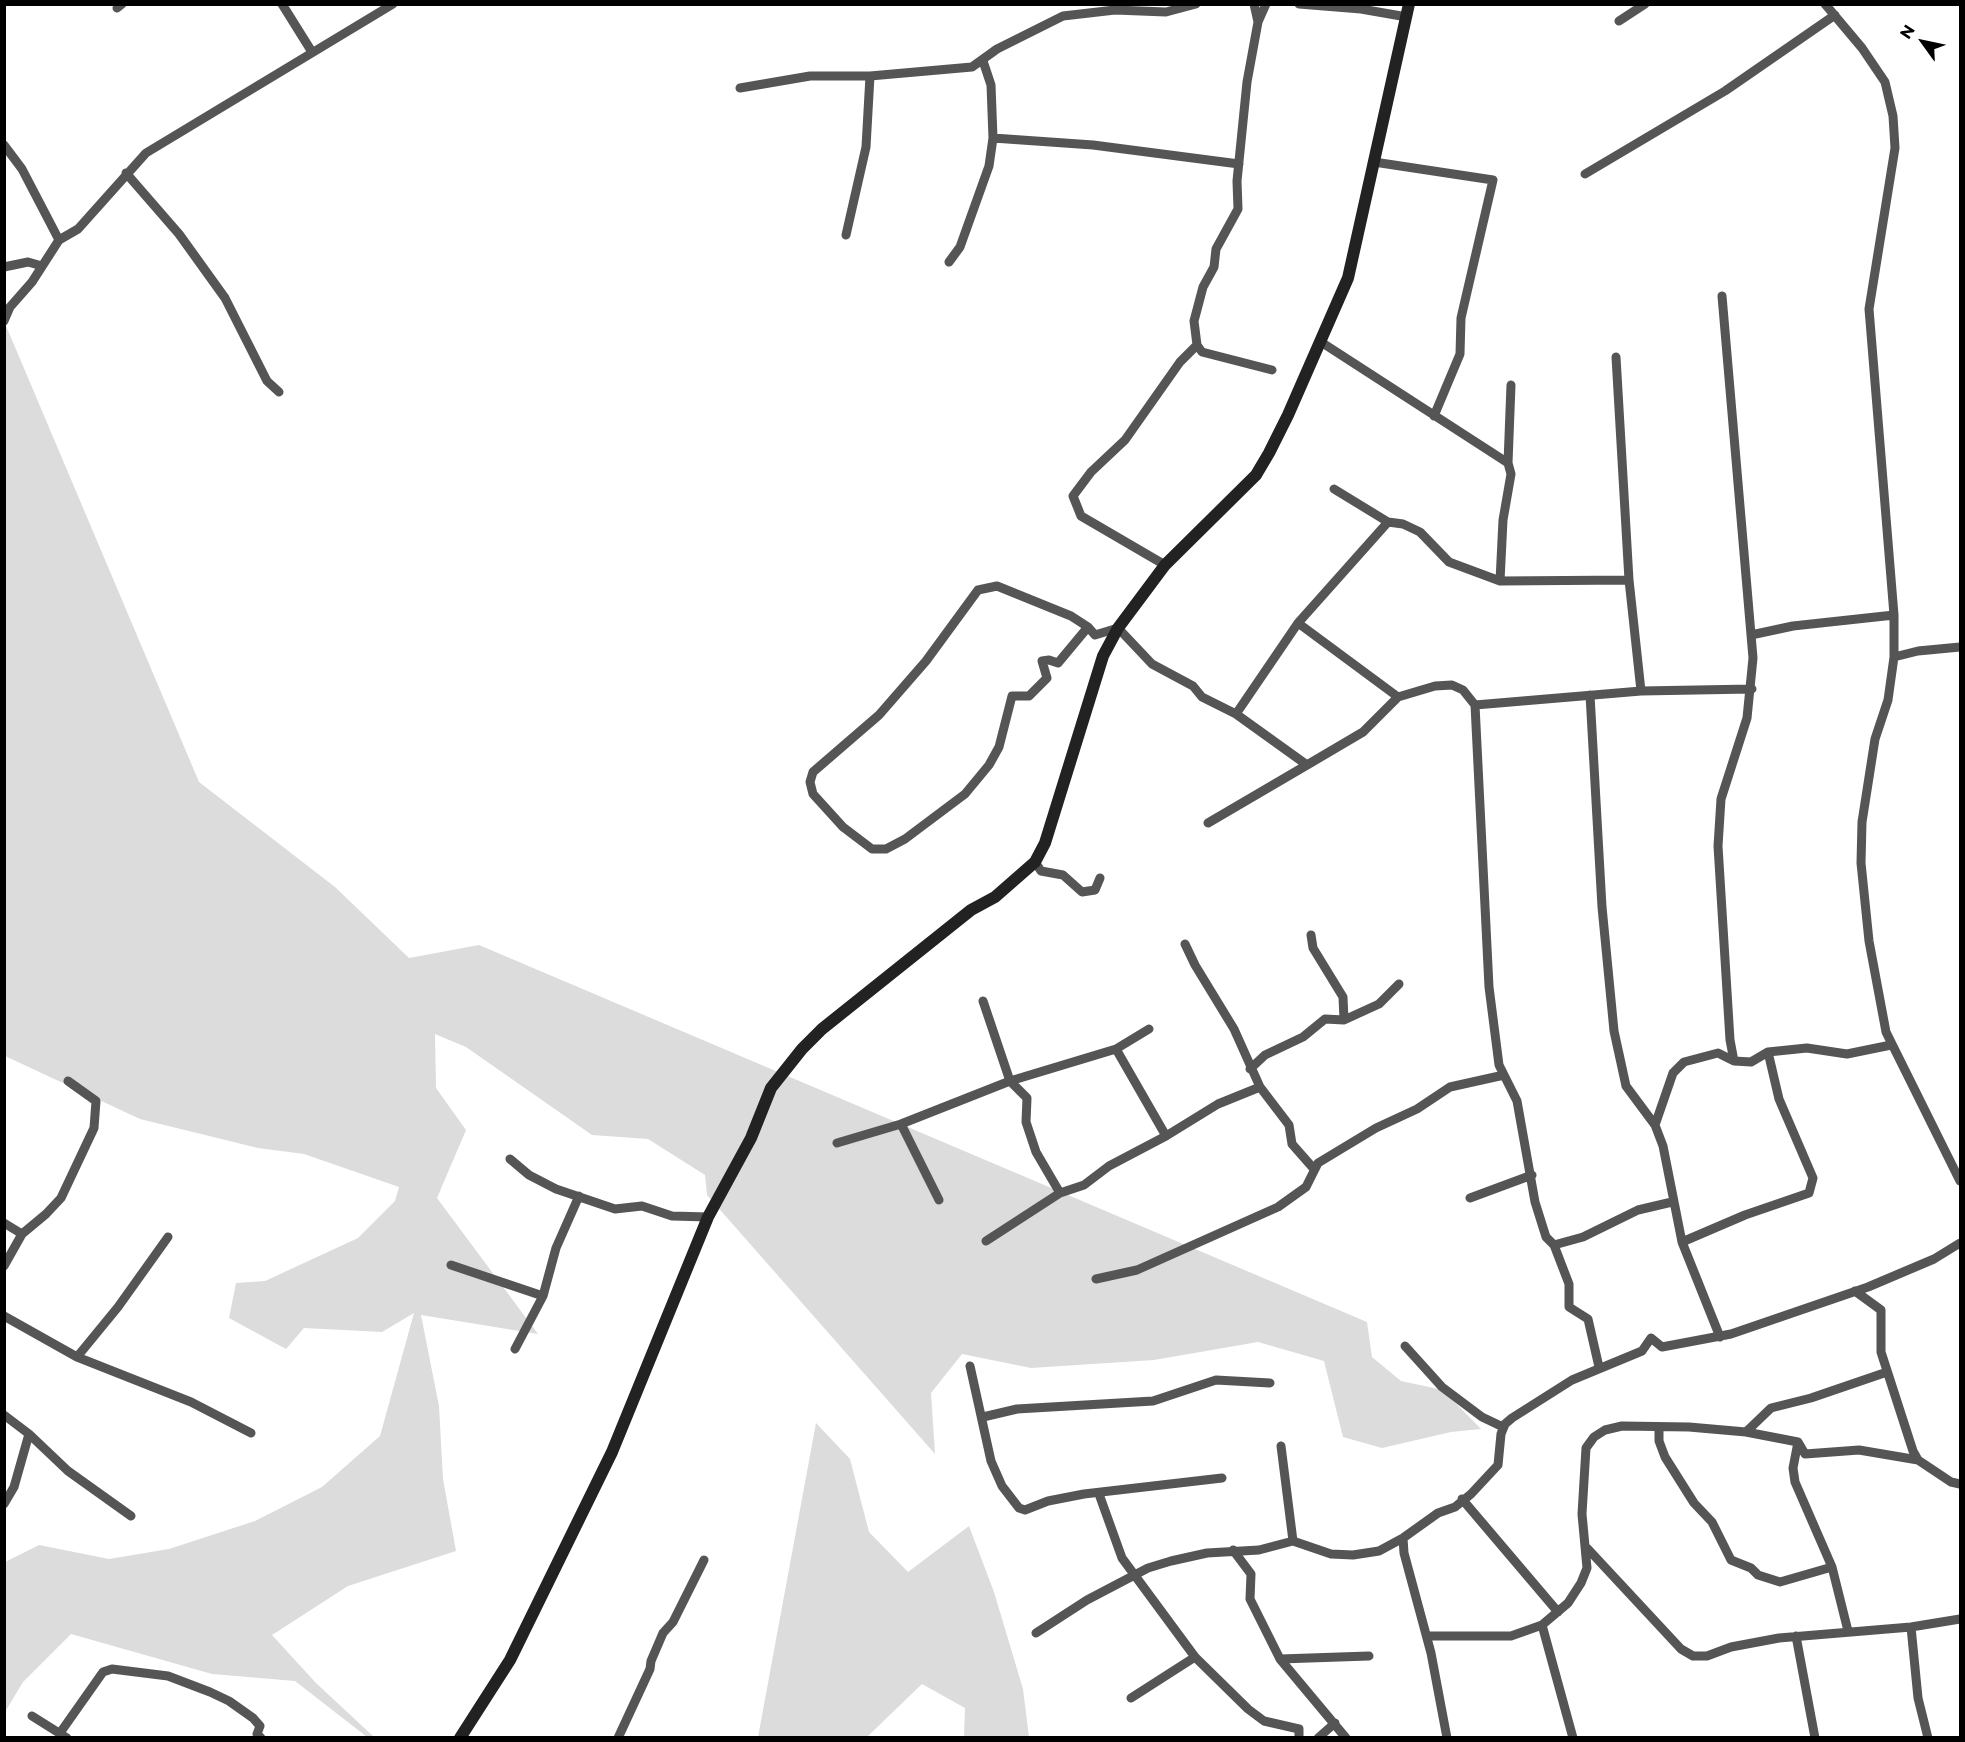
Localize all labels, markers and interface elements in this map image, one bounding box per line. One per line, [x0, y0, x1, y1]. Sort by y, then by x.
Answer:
north arrow [1893, 12, 1953, 72]
text: N [1896, 21, 1919, 43]

